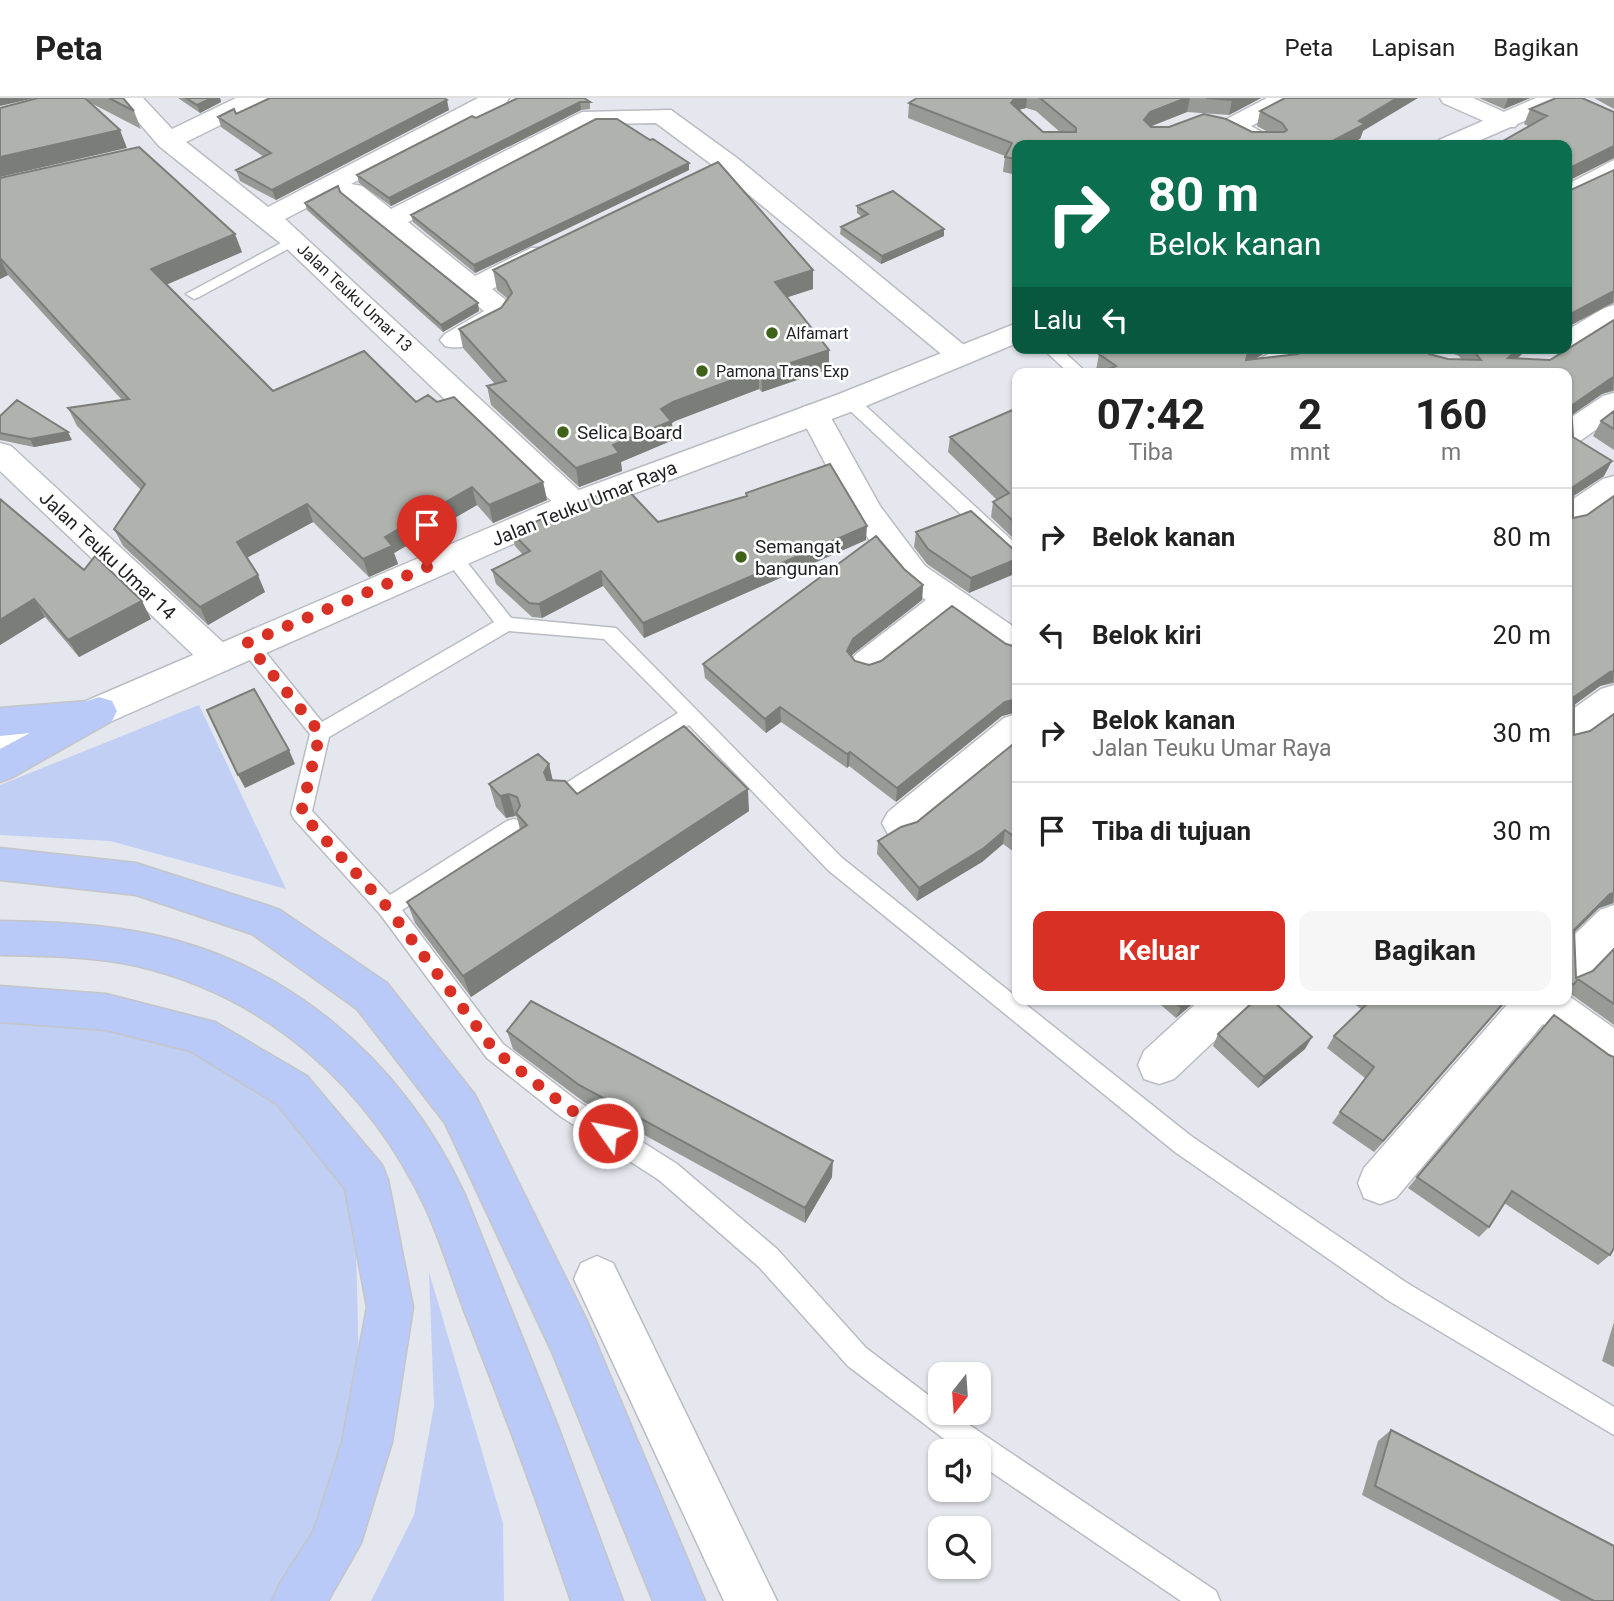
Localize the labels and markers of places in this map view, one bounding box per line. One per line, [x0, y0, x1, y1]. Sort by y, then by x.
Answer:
place label: Alfamart [786, 324, 848, 343]
marker: Alfamart [764, 325, 780, 341]
place label: Pamona Trans Exp [716, 362, 849, 381]
marker: Pamona Trans Exp [694, 363, 710, 379]
place label: Selica Board [577, 421, 683, 444]
marker: Selica Board [555, 424, 571, 440]
pin [397, 495, 457, 567]
place label: Semangat bangunan [755, 535, 841, 580]
marker: Semangat bangunan [733, 549, 749, 565]

